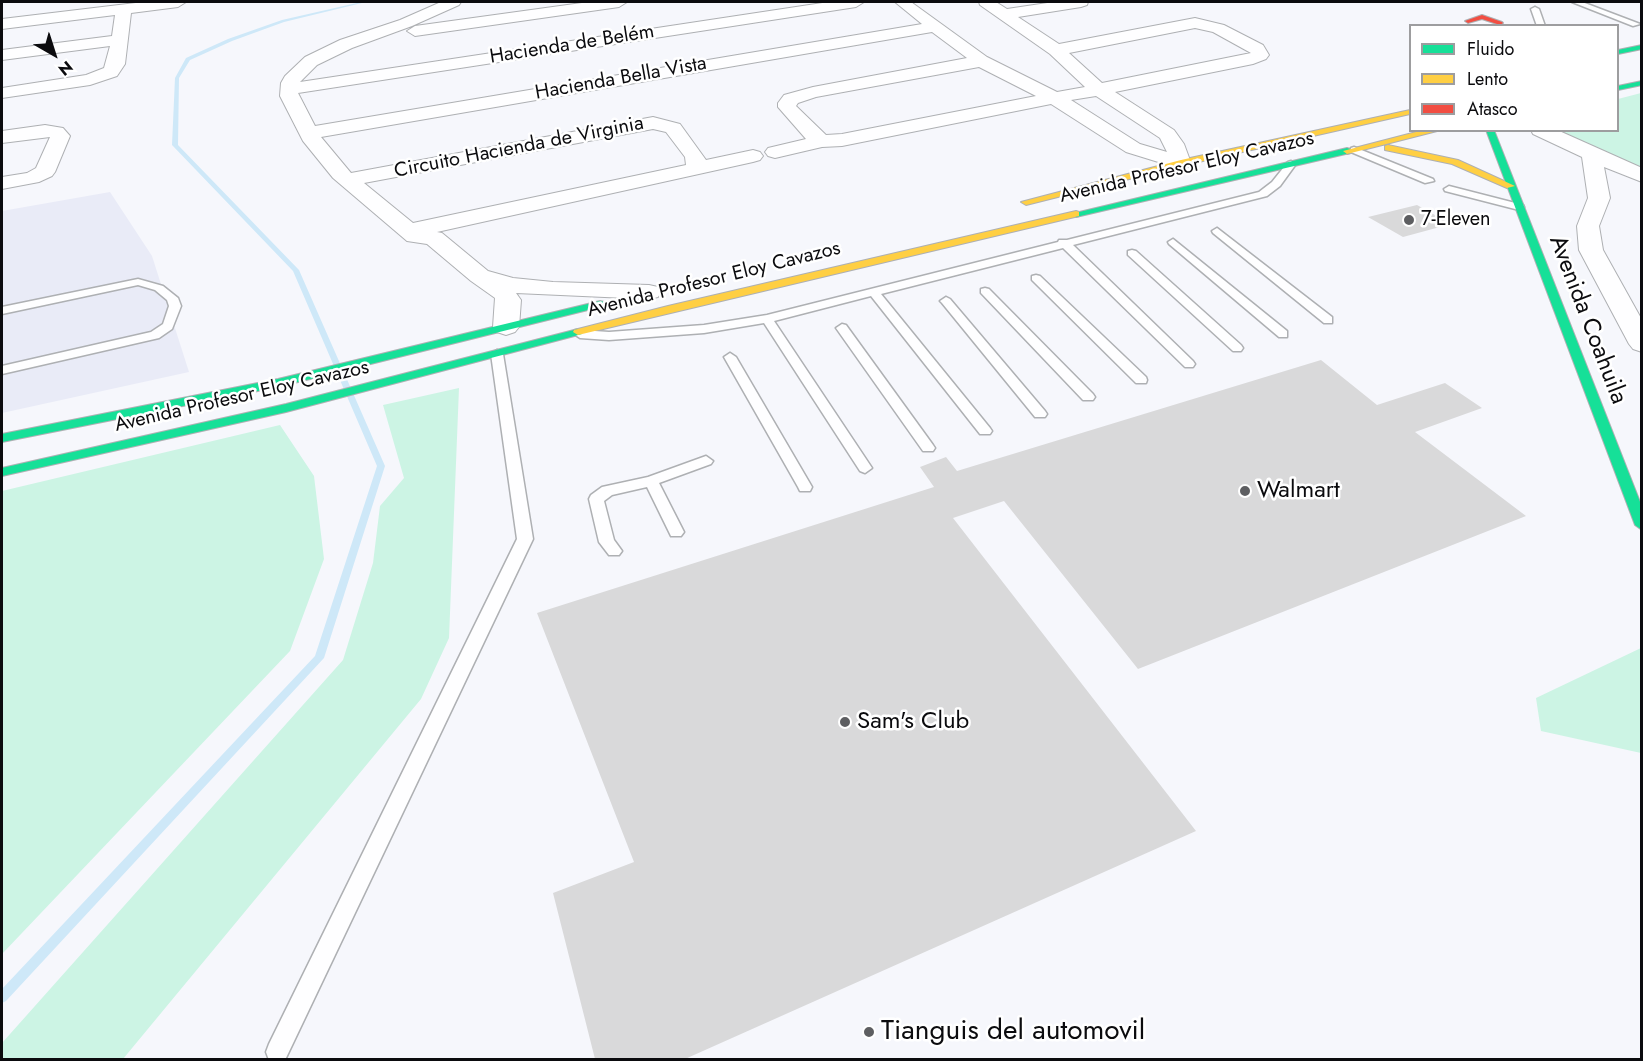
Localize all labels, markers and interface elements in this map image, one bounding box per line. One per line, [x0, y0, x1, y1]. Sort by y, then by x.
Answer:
street label: Hacienda de Belém [488, 20, 656, 70]
north arrow [24, 24, 84, 84]
legend [1409, 24, 1619, 132]
text: Fluido [1467, 36, 1514, 62]
street label: Hacienda Bella Vista [533, 52, 709, 106]
text: N [53, 55, 78, 81]
text: Lento [1467, 66, 1508, 92]
text: Atasco [1467, 96, 1518, 122]
street label: Circuito Hacienda de Virginia [392, 112, 646, 184]
street label: Avenida Profesor Eloy Cavazos [1058, 127, 1316, 209]
place label: 7-Eleven [1421, 208, 1491, 232]
marker: 7-Eleven [1402, 213, 1416, 227]
street label: Avenida Coahuila [1542, 232, 1632, 408]
street label: Avenida Profesor Eloy Cavazos [585, 237, 843, 323]
street label: Avenida Profesor Eloy Cavazos [113, 356, 371, 438]
place label: Walmart [1257, 477, 1340, 505]
marker: Walmart [1238, 484, 1252, 498]
place label: Sam's Club [857, 708, 969, 736]
marker: Sam's Club [838, 715, 852, 729]
place label: Tianguis del automovil [881, 1015, 1145, 1049]
marker: Tianguis del automovil [862, 1025, 876, 1039]

